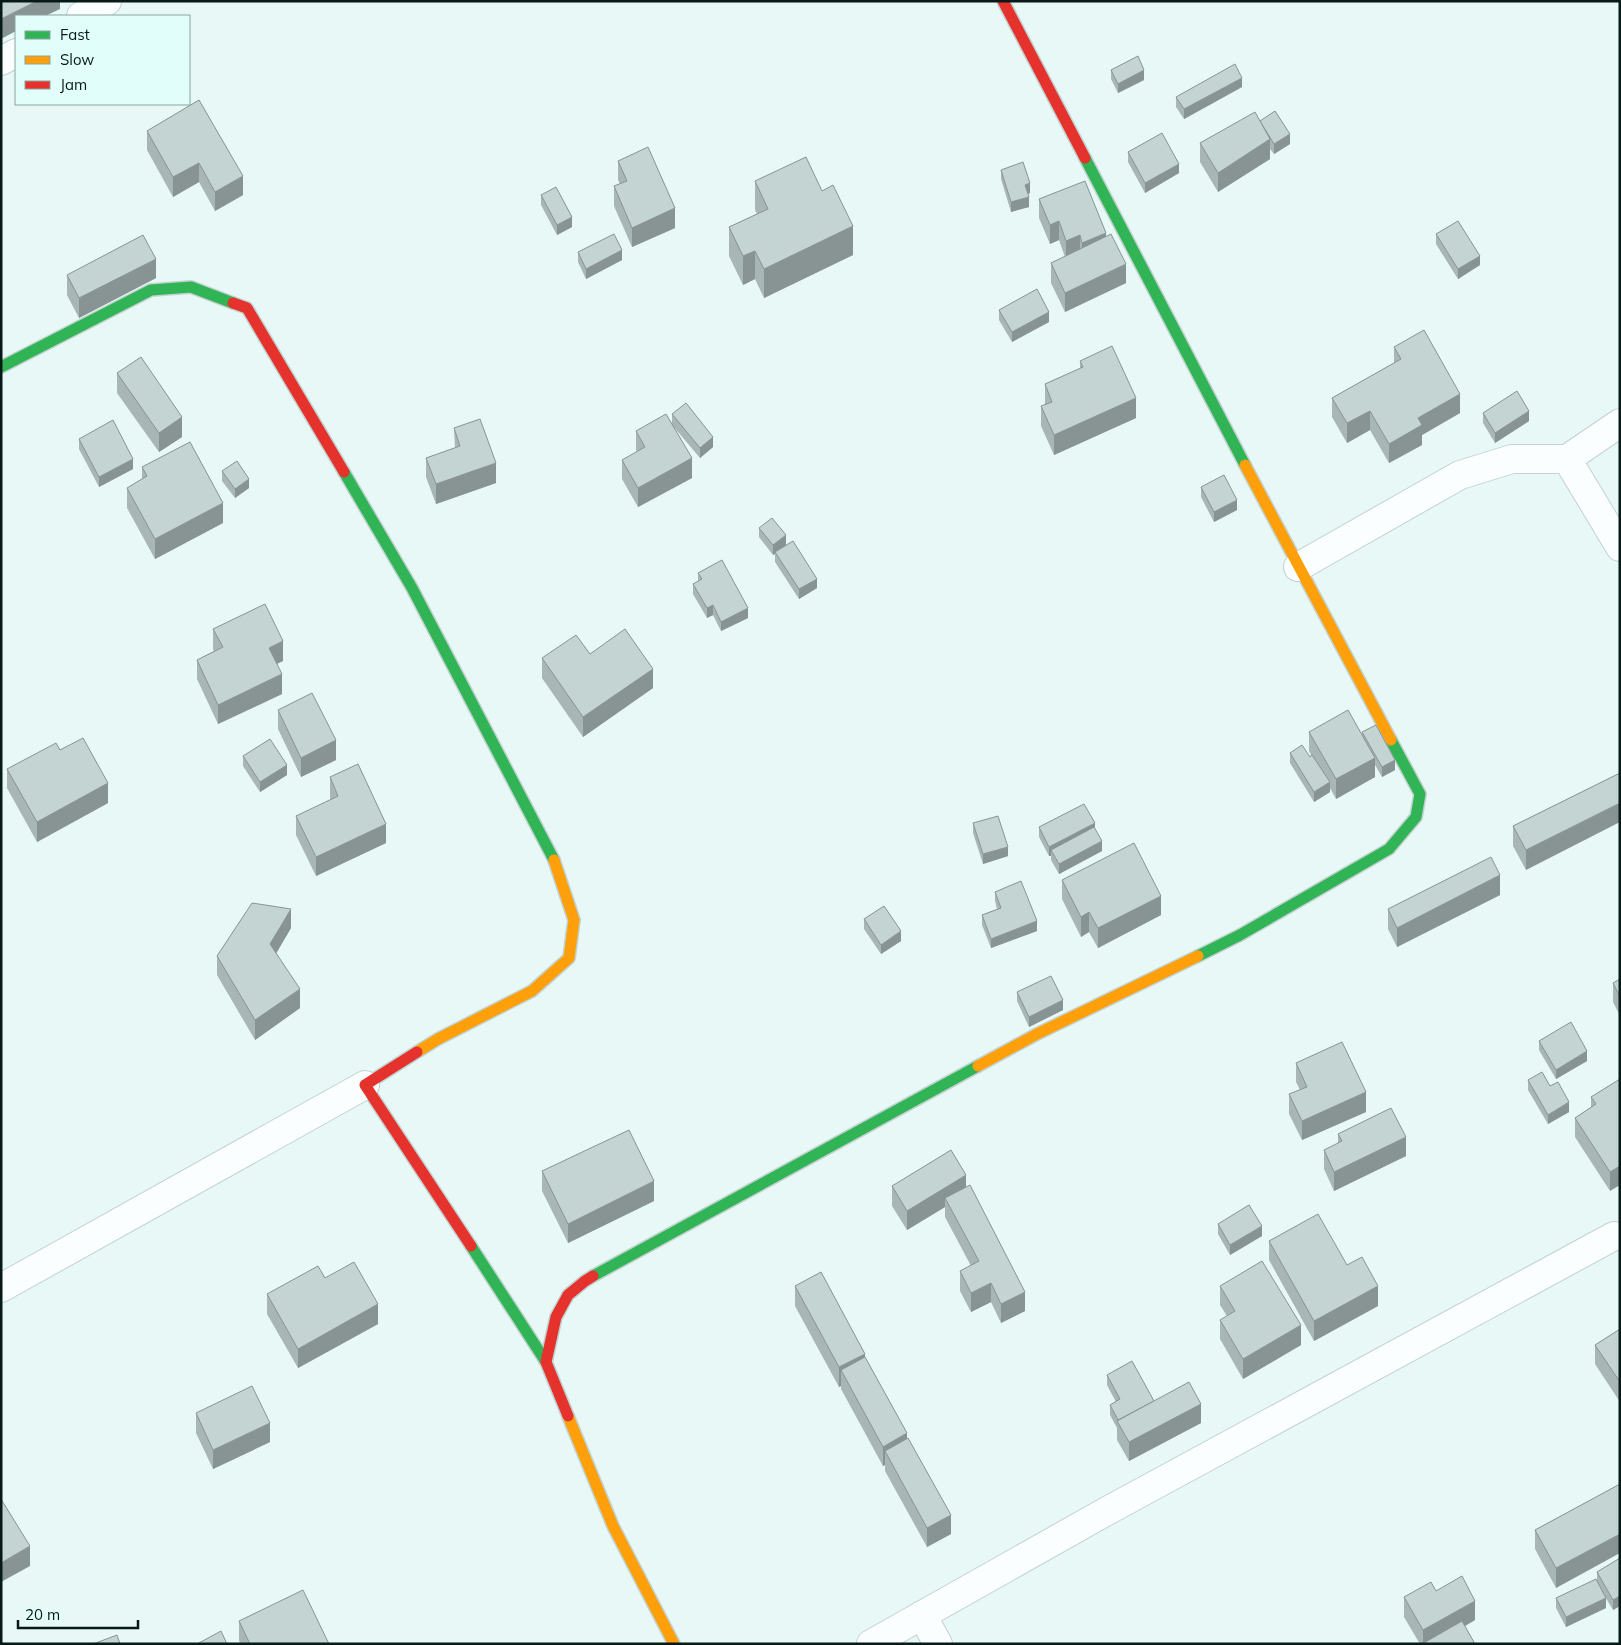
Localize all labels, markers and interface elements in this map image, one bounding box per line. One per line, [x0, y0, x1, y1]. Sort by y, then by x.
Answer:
legend [15, 15, 190, 105]
text: Fast [60, 25, 90, 44]
text: Slow [60, 50, 94, 69]
text: Jam [60, 75, 87, 94]
scale bar [18, 1598, 138, 1630]
text: 20 m [25, 1605, 60, 1624]

